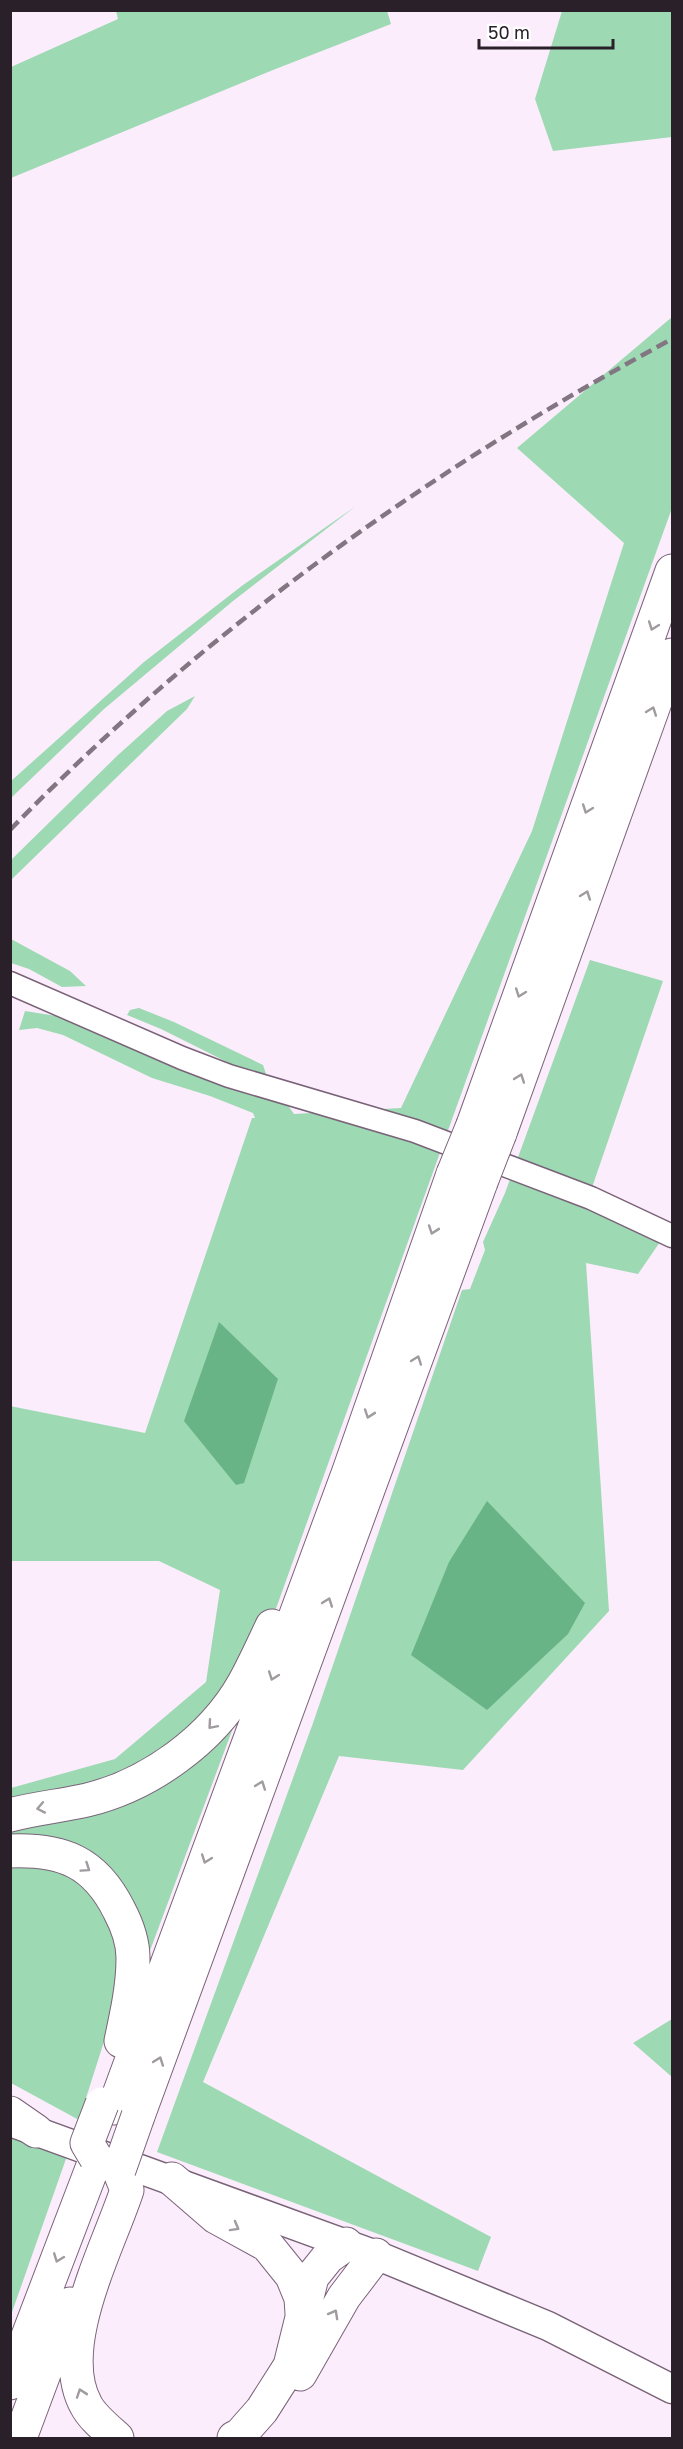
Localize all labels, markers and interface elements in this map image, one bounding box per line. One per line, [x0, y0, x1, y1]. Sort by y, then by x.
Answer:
scale bar [479, 12, 612, 50]
text: 50 m [488, 21, 530, 43]
one-way arrow [647, 620, 660, 631]
one-way arrow [645, 707, 658, 717]
one-way arrow [581, 804, 594, 814]
one-way arrow [578, 890, 591, 901]
one-way arrow [515, 987, 528, 998]
one-way arrow [512, 1073, 525, 1084]
one-way arrow [428, 1224, 441, 1234]
one-way arrow [409, 1355, 422, 1366]
one-way arrow [364, 1408, 377, 1419]
one-way arrow [321, 1598, 334, 1608]
one-way arrow [268, 1670, 281, 1681]
one-way arrow [208, 1718, 219, 1729]
one-way arrow [253, 1780, 266, 1791]
one-way arrow [36, 1801, 46, 1814]
one-way arrow [200, 1853, 213, 1863]
one-way arrow [79, 1861, 90, 1872]
one-way arrow [151, 2056, 164, 2067]
one-way arrow [229, 2220, 239, 2231]
one-way arrow [53, 2252, 65, 2263]
one-way arrow [327, 2310, 338, 2320]
one-way arrow [76, 2388, 89, 2399]

